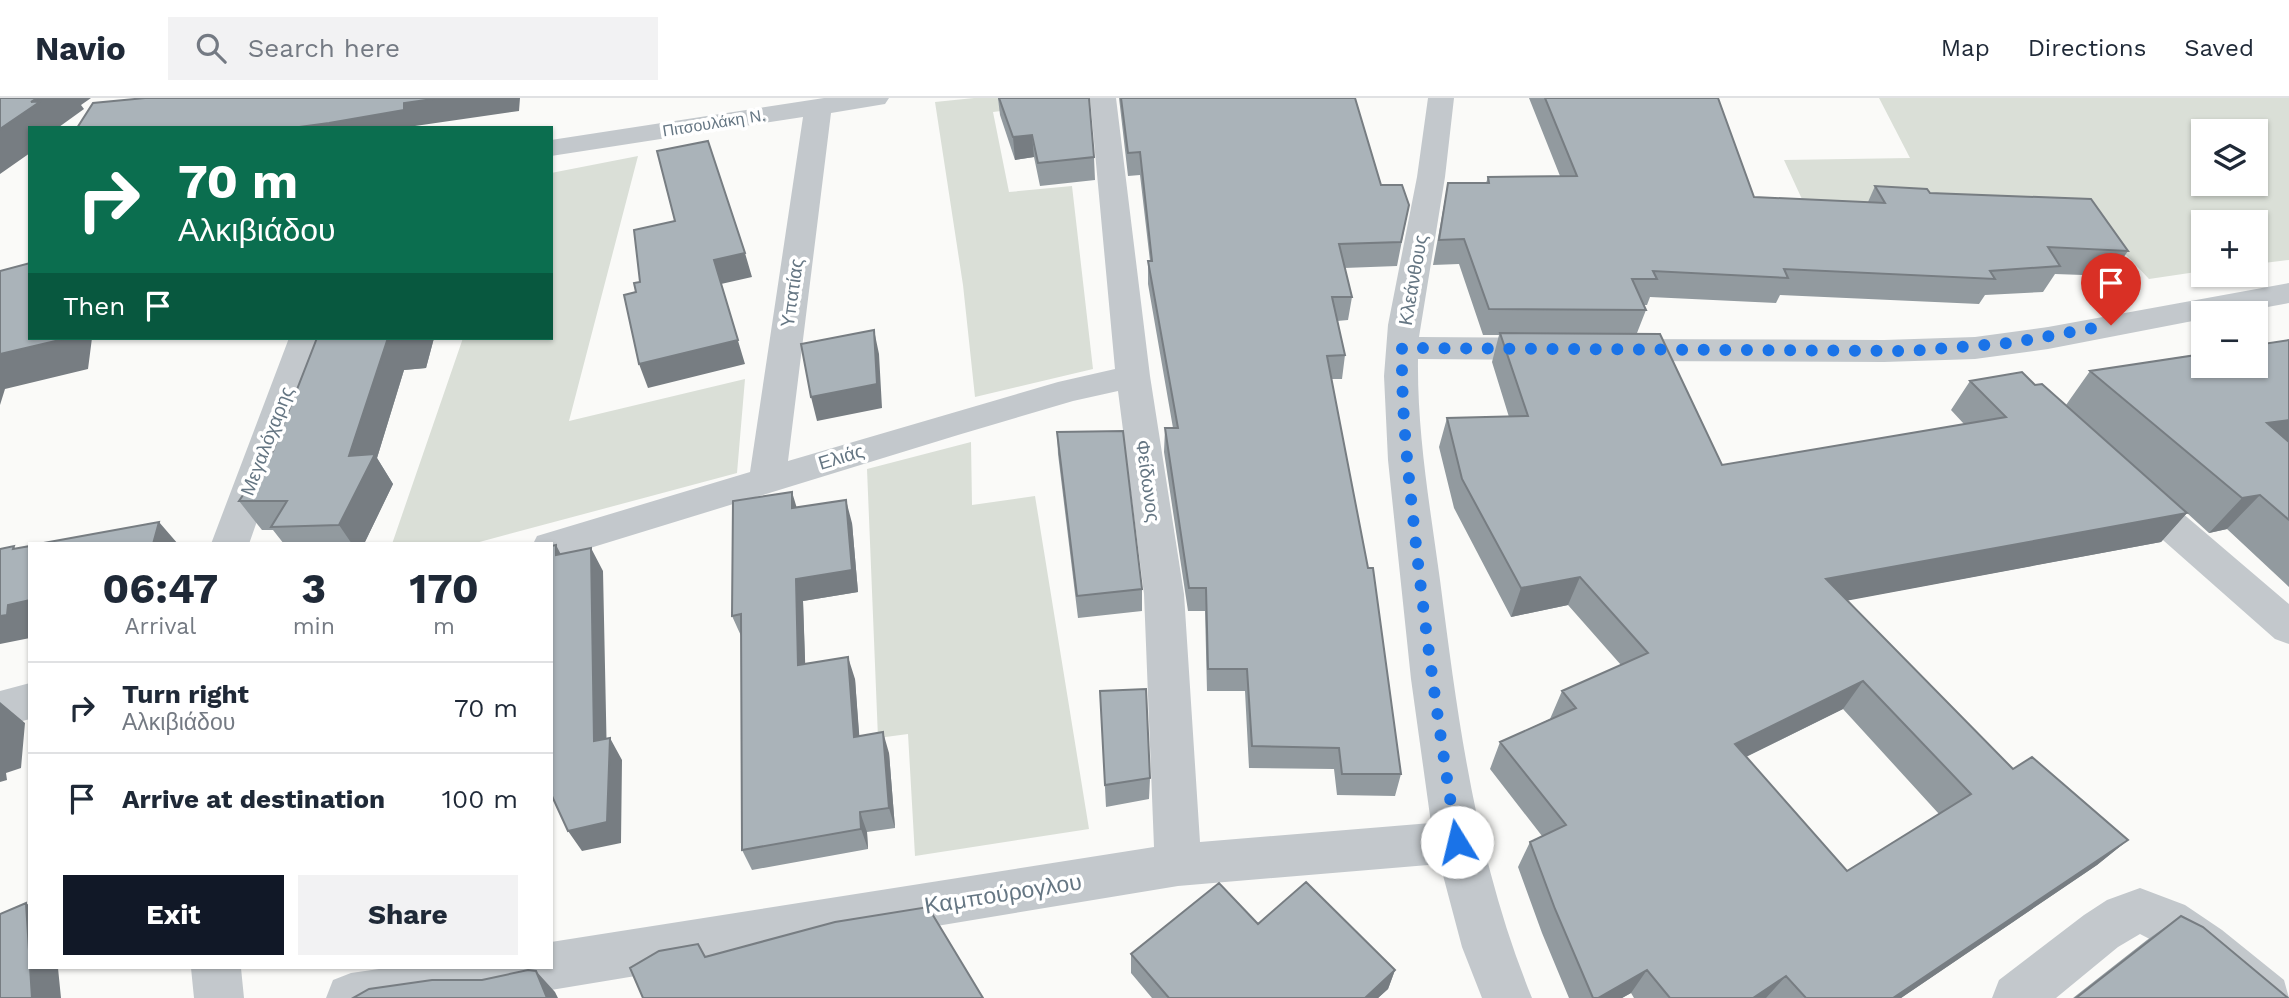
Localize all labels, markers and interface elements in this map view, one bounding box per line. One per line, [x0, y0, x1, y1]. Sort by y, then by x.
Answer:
search box [168, 17, 658, 80]
text: Navio [35, 29, 126, 68]
icon: search [192, 29, 230, 67]
text: Search here [248, 33, 400, 63]
text: Map [1941, 34, 1990, 62]
text: Directions [2028, 34, 2146, 62]
text: Saved [2184, 34, 2254, 62]
street label: Πιτσουλάκη Ν. [661, 105, 767, 141]
map controls [2191, 119, 2268, 378]
button: layers [2191, 119, 2268, 196]
text: 70 m [178, 152, 298, 210]
icon: right [63, 154, 154, 245]
button: + [2191, 210, 2268, 287]
text: Αλκιβιάδου [178, 211, 336, 249]
street label: Κλεάνθους [1394, 233, 1432, 327]
pin [2081, 253, 2141, 325]
street label: Υπατίας [776, 257, 808, 329]
icon: arrive [2092, 264, 2130, 302]
icon: arrive [139, 287, 177, 325]
text: Then [63, 291, 125, 321]
button: − [2191, 301, 2268, 378]
street label: Μεγαλόχαρης [236, 383, 298, 499]
street label: Ελιάς [815, 439, 867, 475]
street label: Φείδωνος [1131, 439, 1165, 523]
text: 06:47 [102, 564, 218, 613]
text: 3 [301, 564, 326, 613]
text: 170 [409, 564, 479, 613]
text: Arrival [124, 613, 196, 640]
text: min [293, 613, 335, 640]
text: m [433, 613, 455, 640]
text: Turn right [122, 679, 249, 709]
icon: right [63, 689, 101, 727]
text: 70 m [454, 693, 518, 723]
text: Αλκιβιάδου [122, 709, 235, 736]
icon: arrive [63, 780, 101, 818]
text: Arrive at destination [122, 784, 385, 814]
text: 100 m [442, 784, 518, 814]
position arrow [1420, 805, 1494, 879]
street label: Καμπούρογλου [922, 868, 1084, 920]
button: Exit [63, 875, 284, 955]
button: Share [298, 875, 518, 955]

